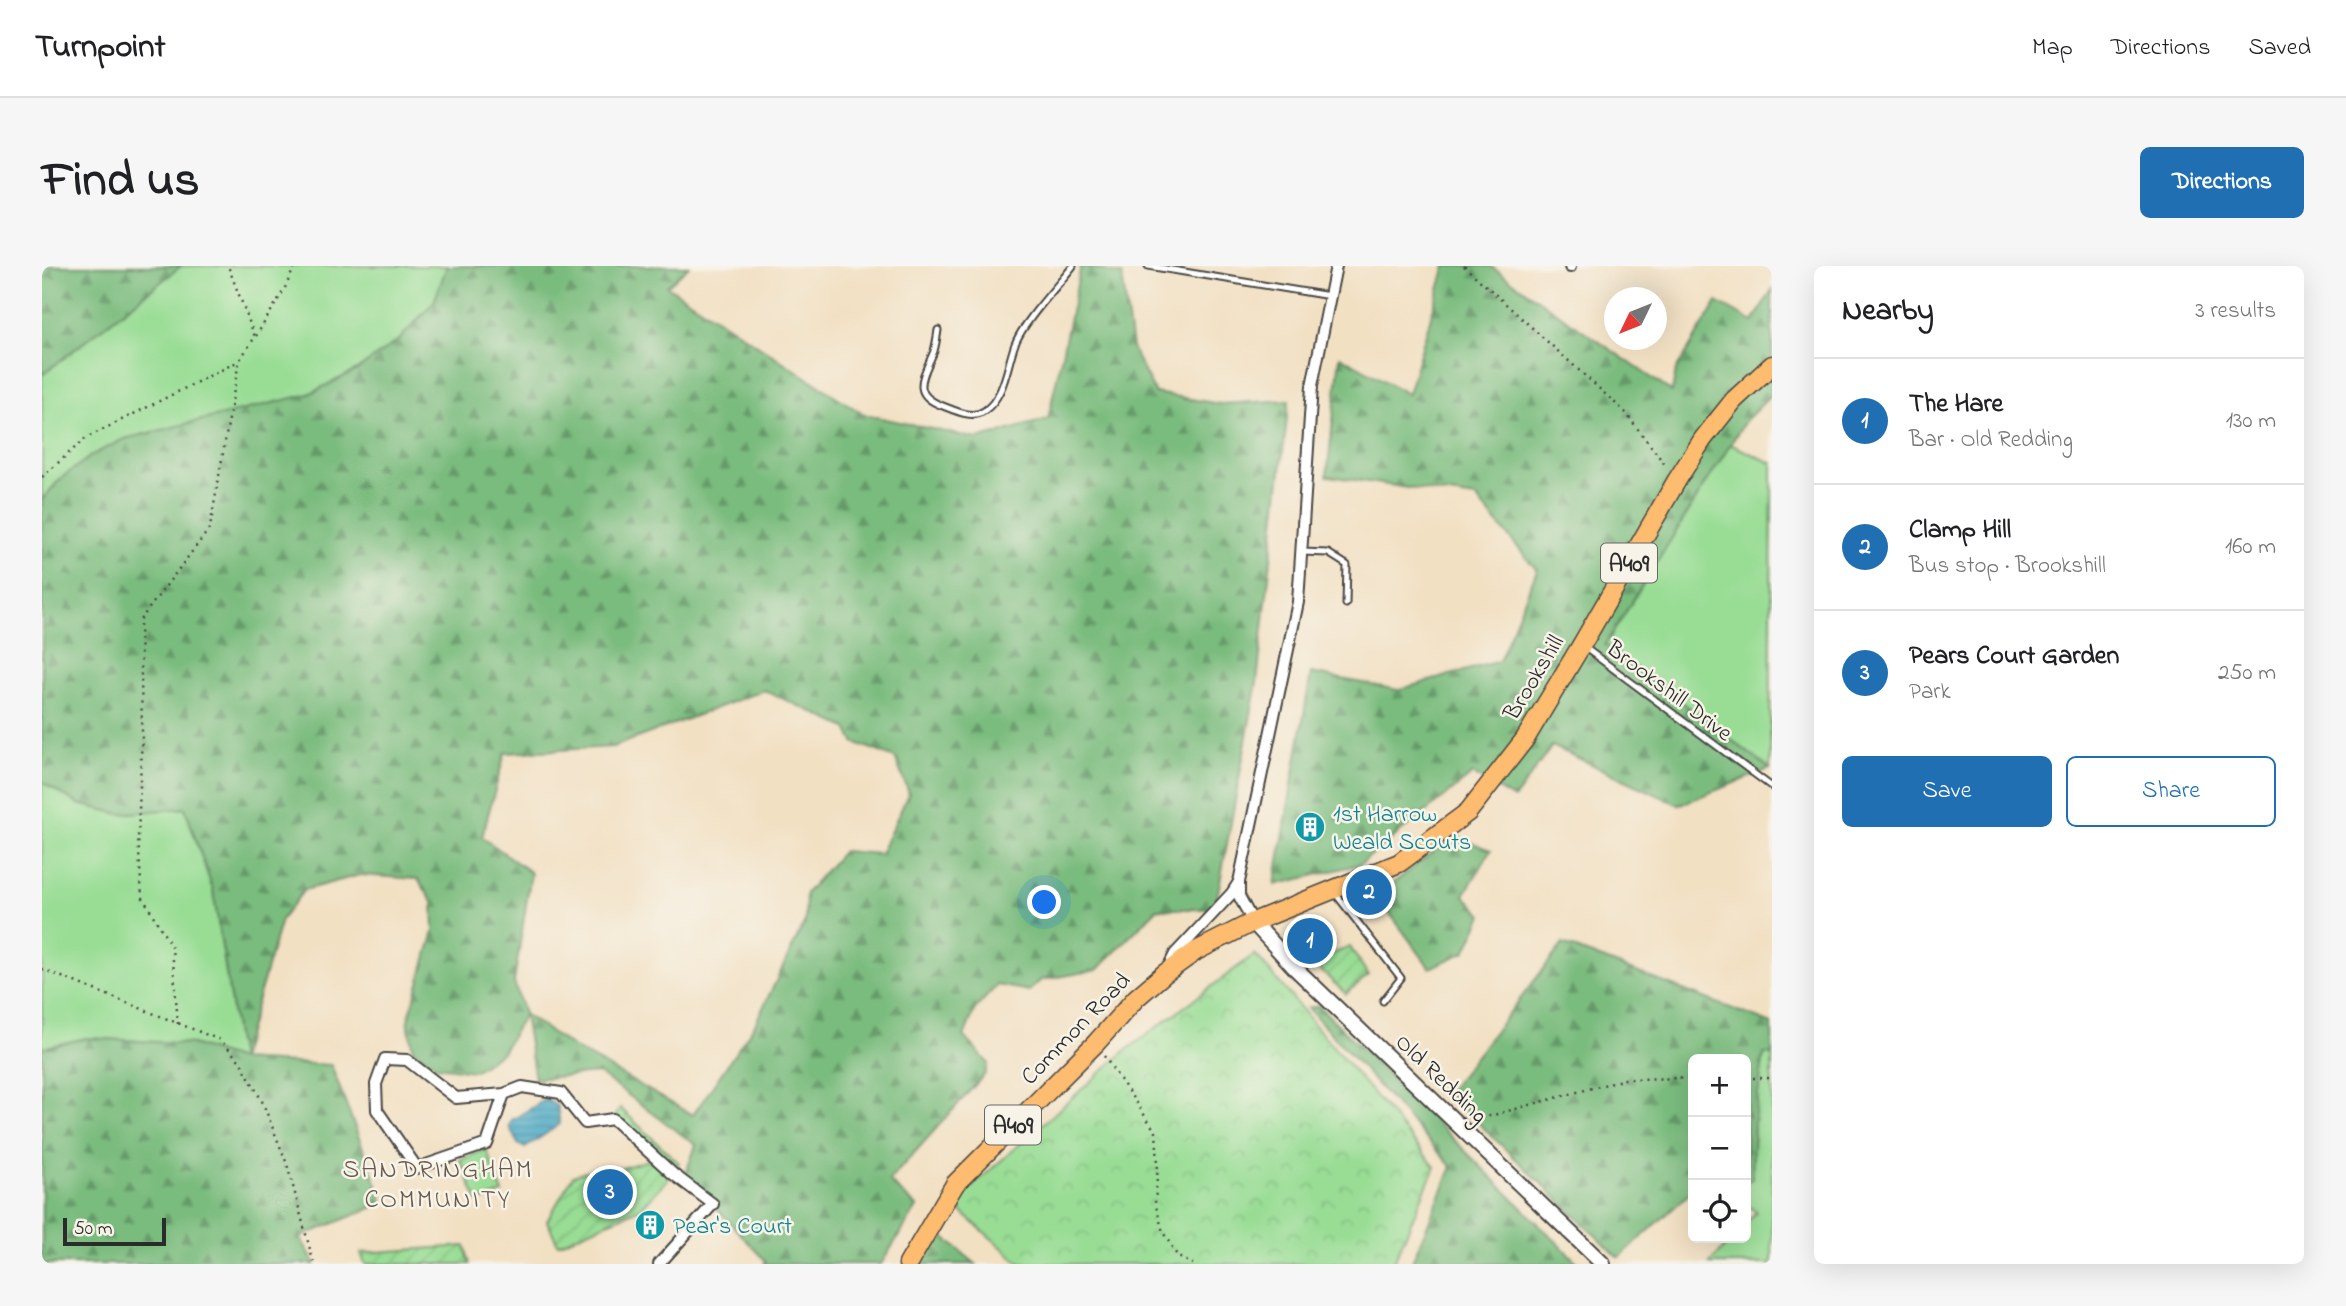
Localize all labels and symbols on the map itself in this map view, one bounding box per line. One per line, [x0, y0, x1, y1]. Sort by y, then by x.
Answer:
north arrow [1604, 287, 1667, 350]
road number: A409 [1601, 544, 1657, 582]
street label: Brookshill [1495, 629, 1574, 729]
street label: Brookshill Drive [1597, 632, 1739, 751]
place label: 1st Harrow Weald Scouts [1333, 798, 1471, 861]
building icon: 1st Harrow Weald Scouts [1293, 810, 1327, 844]
pin: 2 [1346, 866, 1392, 918]
your location [1027, 885, 1061, 919]
pin: 1 [1287, 915, 1333, 967]
street label: Common Road [1014, 965, 1140, 1094]
street label: Old Redding [1386, 1026, 1495, 1133]
road number: A409 [985, 1105, 1041, 1144]
district label: SANDRINGHAM COMMUNITY [342, 1152, 534, 1220]
pin: 3 [587, 1166, 633, 1218]
building icon: Pear's Court [633, 1208, 667, 1242]
place label: Pear's Court [673, 1210, 792, 1245]
scale bar [63, 1215, 166, 1247]

